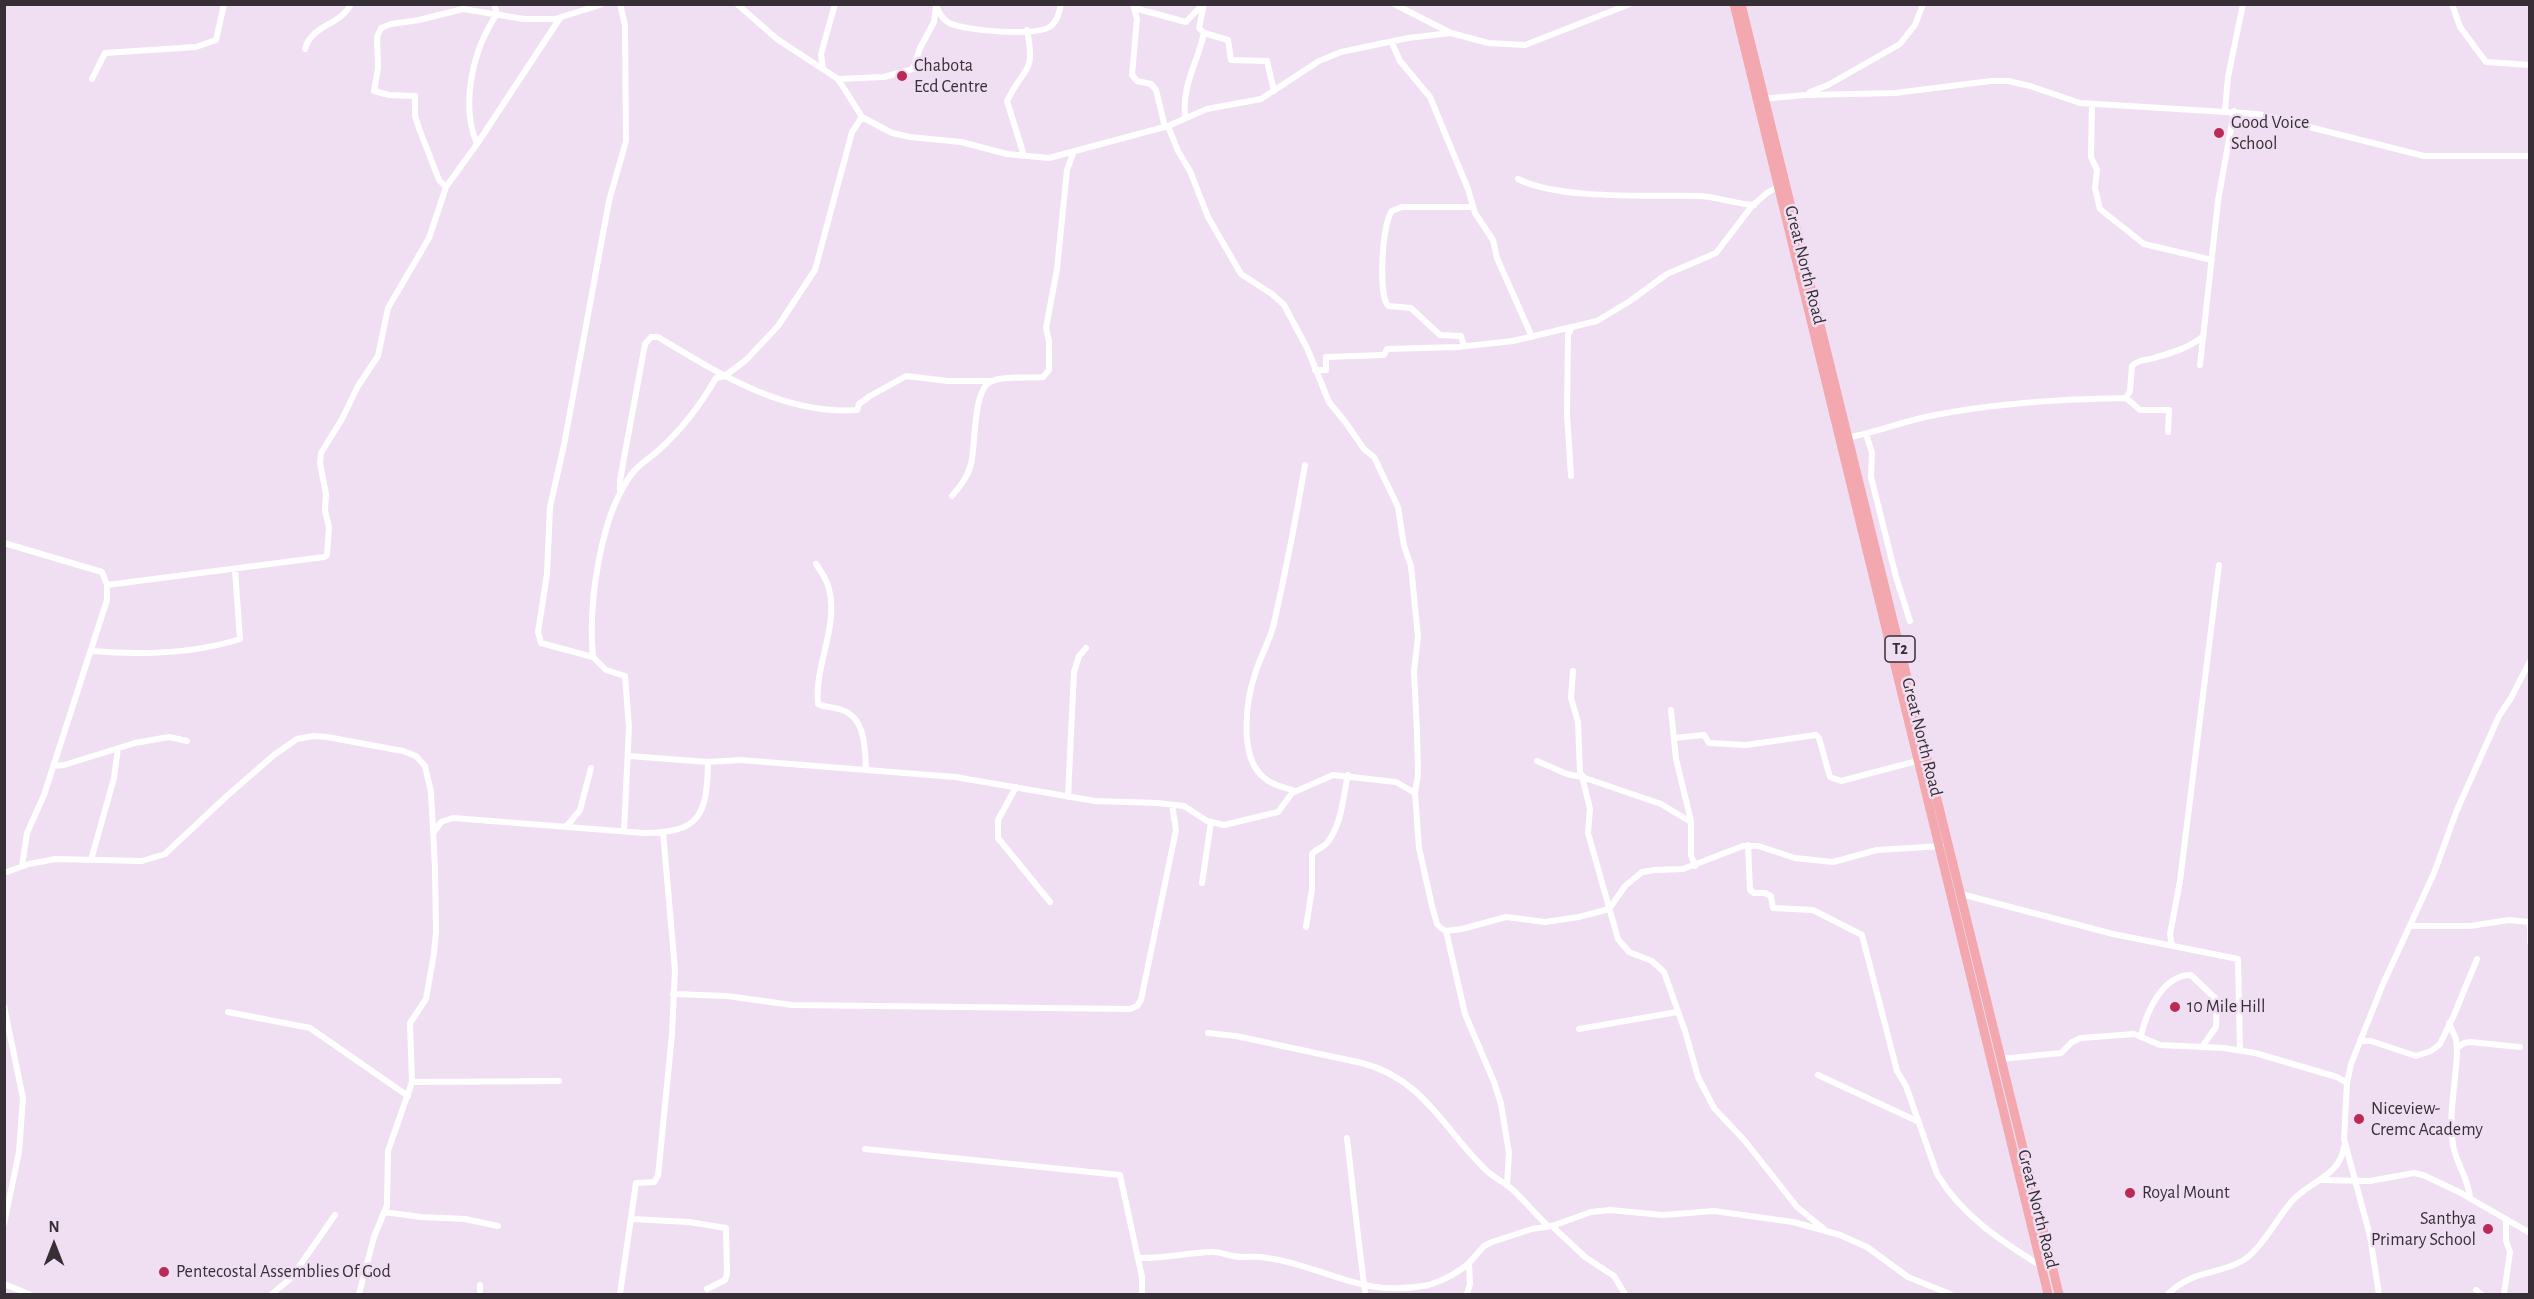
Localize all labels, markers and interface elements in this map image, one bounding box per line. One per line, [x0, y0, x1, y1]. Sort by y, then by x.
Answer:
place label: Chabota Ecd Centre [914, 55, 988, 98]
marker: Chabota Ecd Centre [895, 69, 909, 83]
place label: Good Voice School [2231, 112, 2309, 154]
marker: Good Voice School [2212, 126, 2226, 140]
street label: Great North Road [1780, 203, 1830, 327]
road number: T2 [1885, 636, 1915, 662]
street label: Great North Road [1897, 675, 1947, 799]
place label: 10 Mile Hill [2187, 996, 2265, 1018]
marker: 10 Mile Hill [2168, 1000, 2182, 1014]
place label: Niceview- Cremc Academy [2371, 1098, 2483, 1140]
marker: Niceview- Cremc Academy [2352, 1112, 2366, 1126]
street label: Great North Road [2013, 1147, 2063, 1271]
place label: Royal Mount [2142, 1182, 2230, 1204]
marker: Royal Mount [2123, 1186, 2137, 1200]
place label: Santhya Primary School [2371, 1208, 2476, 1250]
north arrow [24, 1215, 84, 1275]
text: N [48, 1219, 60, 1235]
marker: Santhya Primary School [2481, 1222, 2495, 1236]
place label: Pentecostal Assemblies Of God [176, 1261, 391, 1283]
marker: Pentecostal Assemblies Of God [157, 1265, 171, 1279]

